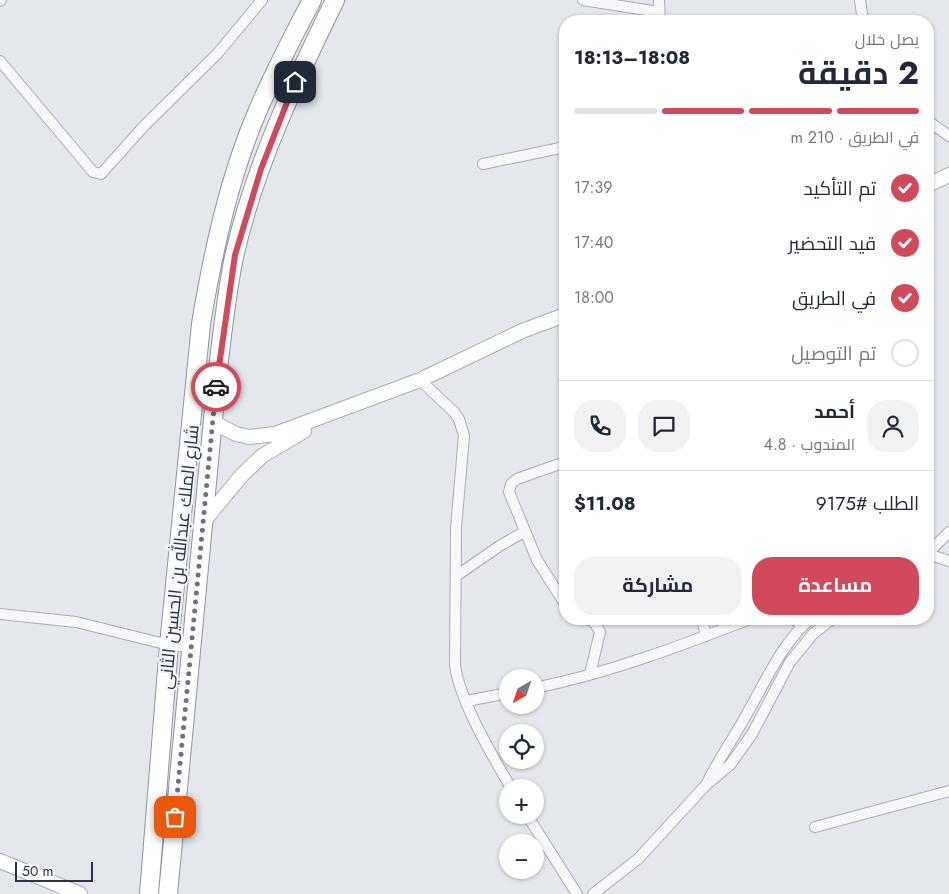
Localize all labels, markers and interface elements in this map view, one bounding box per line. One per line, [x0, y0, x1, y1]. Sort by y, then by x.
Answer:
text: يصل خلال [855, 28, 919, 51]
text: 18:08–18:13 [574, 44, 690, 71]
text: 2 دقيقة [798, 50, 919, 96]
pin [274, 61, 316, 103]
icon: home [281, 68, 309, 96]
text: في الطريق · 210 m [791, 126, 919, 149]
icon: check [891, 174, 919, 202]
text: تم التأكيد [804, 175, 876, 202]
text: 17:39 [574, 176, 612, 199]
icon: check [891, 229, 919, 257]
text: قيد التحضير [788, 230, 876, 257]
text: 17:40 [574, 231, 613, 254]
icon: check [891, 284, 919, 312]
text: في الطريق [792, 285, 876, 312]
text: 18:00 [574, 286, 614, 309]
text: تم التوصيل [791, 340, 876, 367]
courier [191, 362, 241, 412]
icon: car [202, 373, 230, 401]
text: أحمد [814, 398, 855, 425]
button: phone [574, 400, 626, 452]
button: chat [638, 400, 690, 452]
button: person [867, 400, 919, 452]
street label: شارع الملك عبدالله بن الحسين الثاني [152, 423, 207, 691]
text: المندوب · 4.8 [764, 433, 855, 456]
text: $11.08 [574, 490, 636, 517]
text: الطلب #9175 [816, 490, 919, 517]
button: مشاركة [574, 557, 742, 615]
button: مساعدة [752, 557, 919, 615]
north arrow [499, 669, 544, 714]
map controls [499, 669, 544, 879]
button: locate [499, 724, 544, 769]
button: + [499, 779, 544, 824]
pin [154, 796, 196, 838]
icon: bag [161, 803, 189, 831]
button: − [499, 834, 544, 879]
scale bar [15, 859, 92, 882]
text: 50 m [22, 861, 53, 881]

